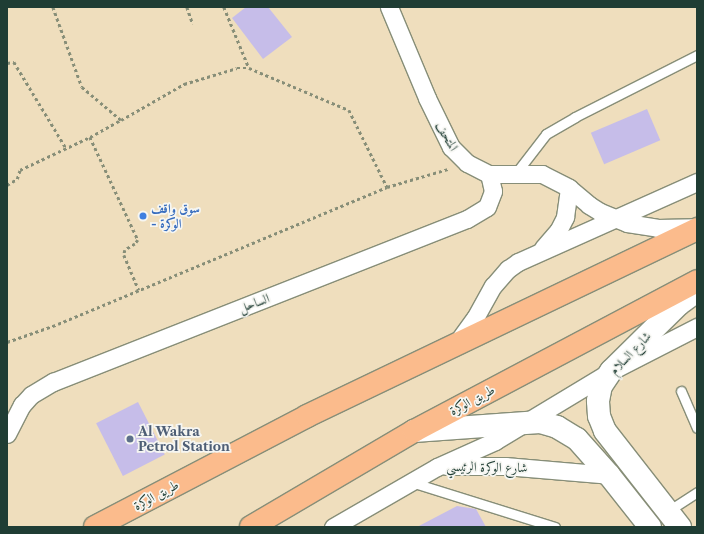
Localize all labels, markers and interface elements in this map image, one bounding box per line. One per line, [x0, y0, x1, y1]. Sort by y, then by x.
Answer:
street label: المتحف [432, 118, 462, 154]
place label: سوق واقف - الوكرة [151, 201, 200, 232]
marker: سوق واقف - الوكرة [138, 211, 148, 221]
street label: الساحل [236, 290, 272, 316]
street label: شارع السلام [606, 328, 654, 378]
street label: طريق الوكرة [447, 382, 497, 418]
place label: Al Wakra Petrol Station [138, 424, 230, 455]
marker: Al Wakra Petrol Station [125, 434, 135, 444]
street label: شارع الوكرة الرئيسي [446, 458, 528, 476]
street label: طريق الوكرة [131, 477, 181, 513]

